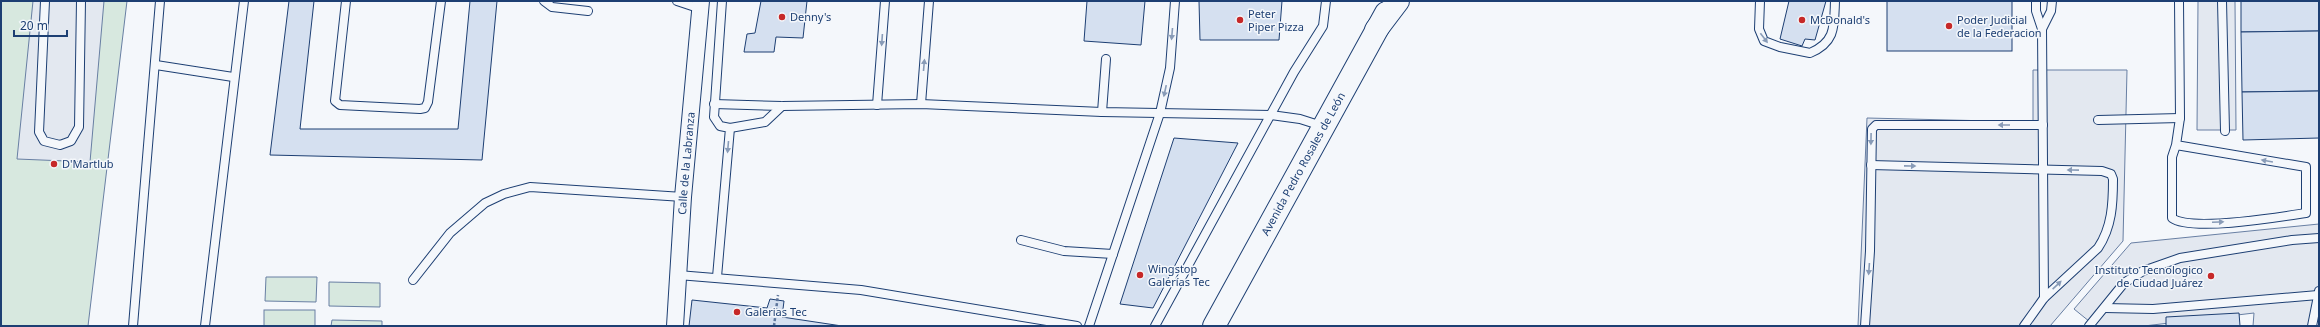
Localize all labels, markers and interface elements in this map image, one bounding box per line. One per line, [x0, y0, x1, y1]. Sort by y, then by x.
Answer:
place label: Peter Piper Pizza [1248, 6, 1304, 34]
place label: Denny's [790, 9, 831, 24]
scale bar [14, 12, 67, 38]
marker: Denny's [777, 12, 787, 22]
place label: McDonald's [1810, 12, 1870, 27]
place label: Poder Judicial de la Federacion [1957, 12, 2042, 40]
marker: Peter Piper Pizza [1235, 15, 1245, 25]
marker: McDonald's [1797, 15, 1807, 25]
text: 20 m [20, 17, 48, 34]
marker: Poder Judicial de la Federacion [1944, 21, 1954, 31]
one-way arrow [1169, 28, 1176, 40]
one-way arrow [1760, 33, 1768, 44]
one-way arrow [878, 34, 885, 46]
one-way arrow [921, 59, 928, 71]
one-way arrow [1161, 84, 1167, 97]
street label: Avenida Pedro Rosales de León [1257, 89, 1348, 238]
street label: Calle de la Labranza [674, 111, 698, 215]
one-way arrow [1997, 122, 2010, 128]
one-way arrow [1868, 133, 1874, 146]
one-way arrow [725, 141, 732, 153]
place label: D'Martlub [62, 156, 114, 171]
one-way arrow [2261, 158, 2273, 164]
marker: D'Martlub [49, 159, 59, 169]
one-way arrow [1904, 163, 1917, 169]
one-way arrow [2066, 167, 2079, 173]
one-way arrow [2212, 219, 2224, 226]
place label: Wingstop Galerías Tec [1148, 261, 1210, 289]
place label: Instituto Tecnologico de Ciudad Juárez [2095, 262, 2203, 290]
one-way arrow [1865, 263, 1872, 275]
marker: Wingstop Galerías Tec [1135, 270, 1145, 280]
marker: Instituto Tecnologico de Ciudad Juárez [2206, 271, 2216, 281]
one-way arrow [2052, 280, 2062, 290]
place label: Galerias Tec [745, 304, 807, 319]
marker: Galerias Tec [732, 307, 742, 317]

